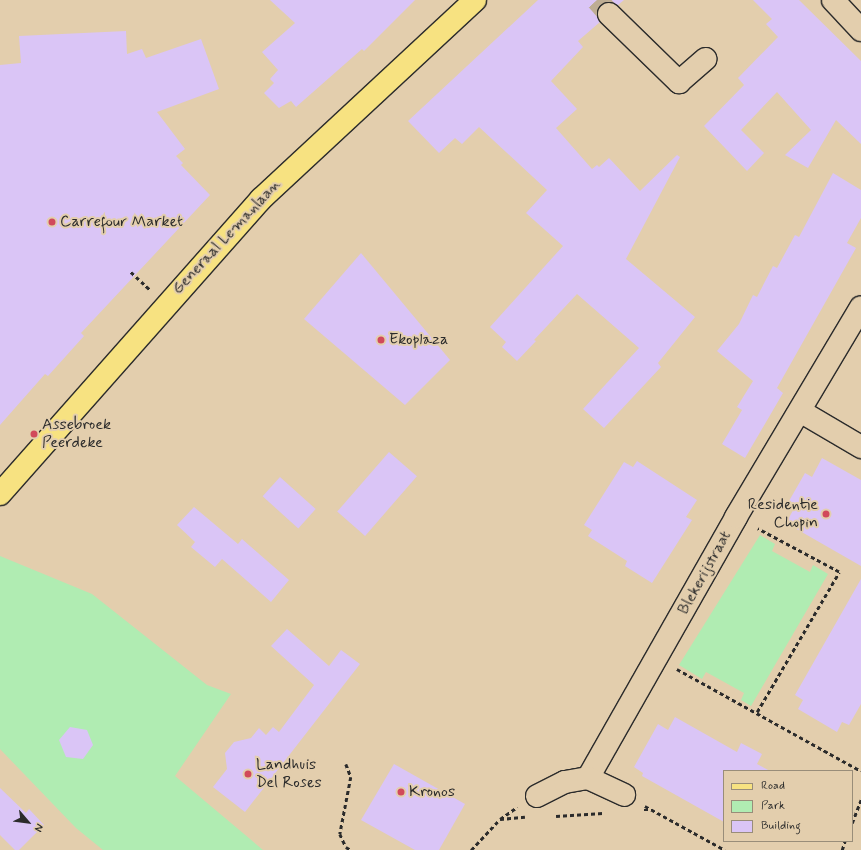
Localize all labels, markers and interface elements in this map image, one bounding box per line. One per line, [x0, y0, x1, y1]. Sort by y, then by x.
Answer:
street label: Generaal Lemanlaan [168, 175, 286, 299]
place label: Carrefour Market [60, 212, 185, 232]
marker: Carrefour Market [47, 217, 57, 227]
place label: Ekoplaza [389, 330, 448, 350]
marker: Ekoplaza [376, 335, 386, 345]
place label: Assebroek Peerdeke [42, 415, 111, 453]
marker: Assebroek Peerdeke [29, 429, 39, 439]
place label: Residentie Chopin [748, 495, 818, 533]
marker: Residentie Chopin [821, 509, 831, 519]
street label: Blekerijstraat [674, 528, 736, 618]
place label: Landhuis Del Roses [256, 755, 319, 793]
marker: Landhuis Del Roses [243, 769, 253, 779]
legend [723, 770, 853, 842]
text: Road [761, 778, 785, 794]
place label: Kronos [409, 782, 455, 802]
marker: Kronos [396, 787, 406, 797]
text: Park [761, 798, 785, 814]
north arrow [8, 802, 48, 842]
text: Building [761, 818, 801, 834]
text: N [31, 821, 46, 834]

